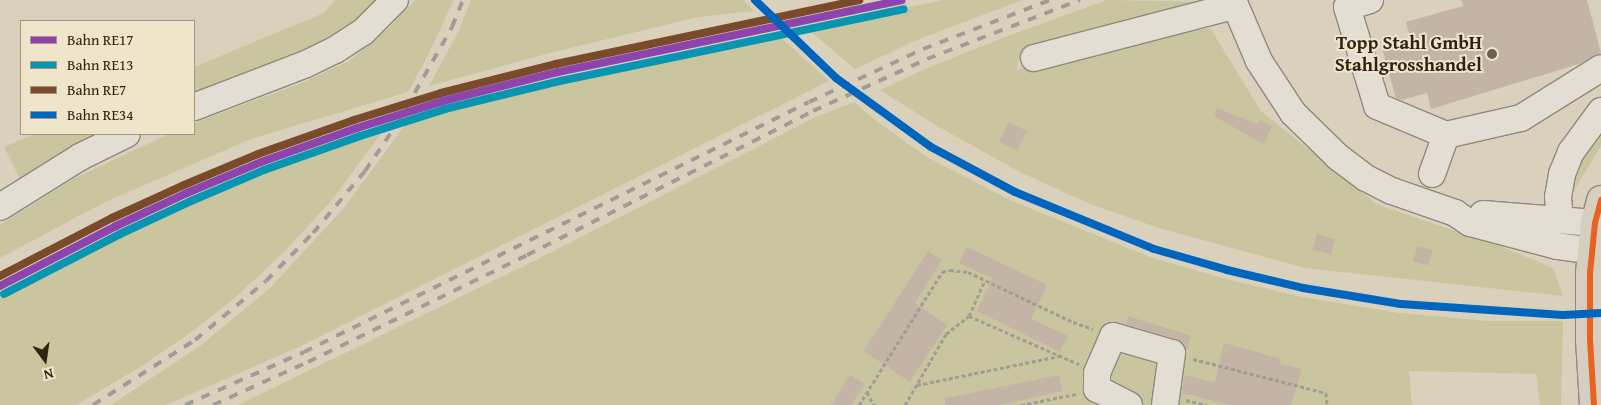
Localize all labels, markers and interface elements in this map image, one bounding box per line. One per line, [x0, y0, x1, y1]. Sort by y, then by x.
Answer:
legend [20, 20, 195, 135]
text: Bahn RE17 [67, 29, 133, 50]
place label: Topp Stahl GmbH Stahlgrosshandel [1335, 32, 1482, 76]
marker: Topp Stahl GmbH Stahlgrosshandel [1486, 48, 1498, 60]
text: Bahn RE13 [67, 54, 133, 75]
text: Bahn RE7 [67, 79, 126, 100]
text: Bahn RE34 [67, 104, 133, 125]
north arrow [20, 335, 70, 385]
text: N [42, 364, 56, 385]

